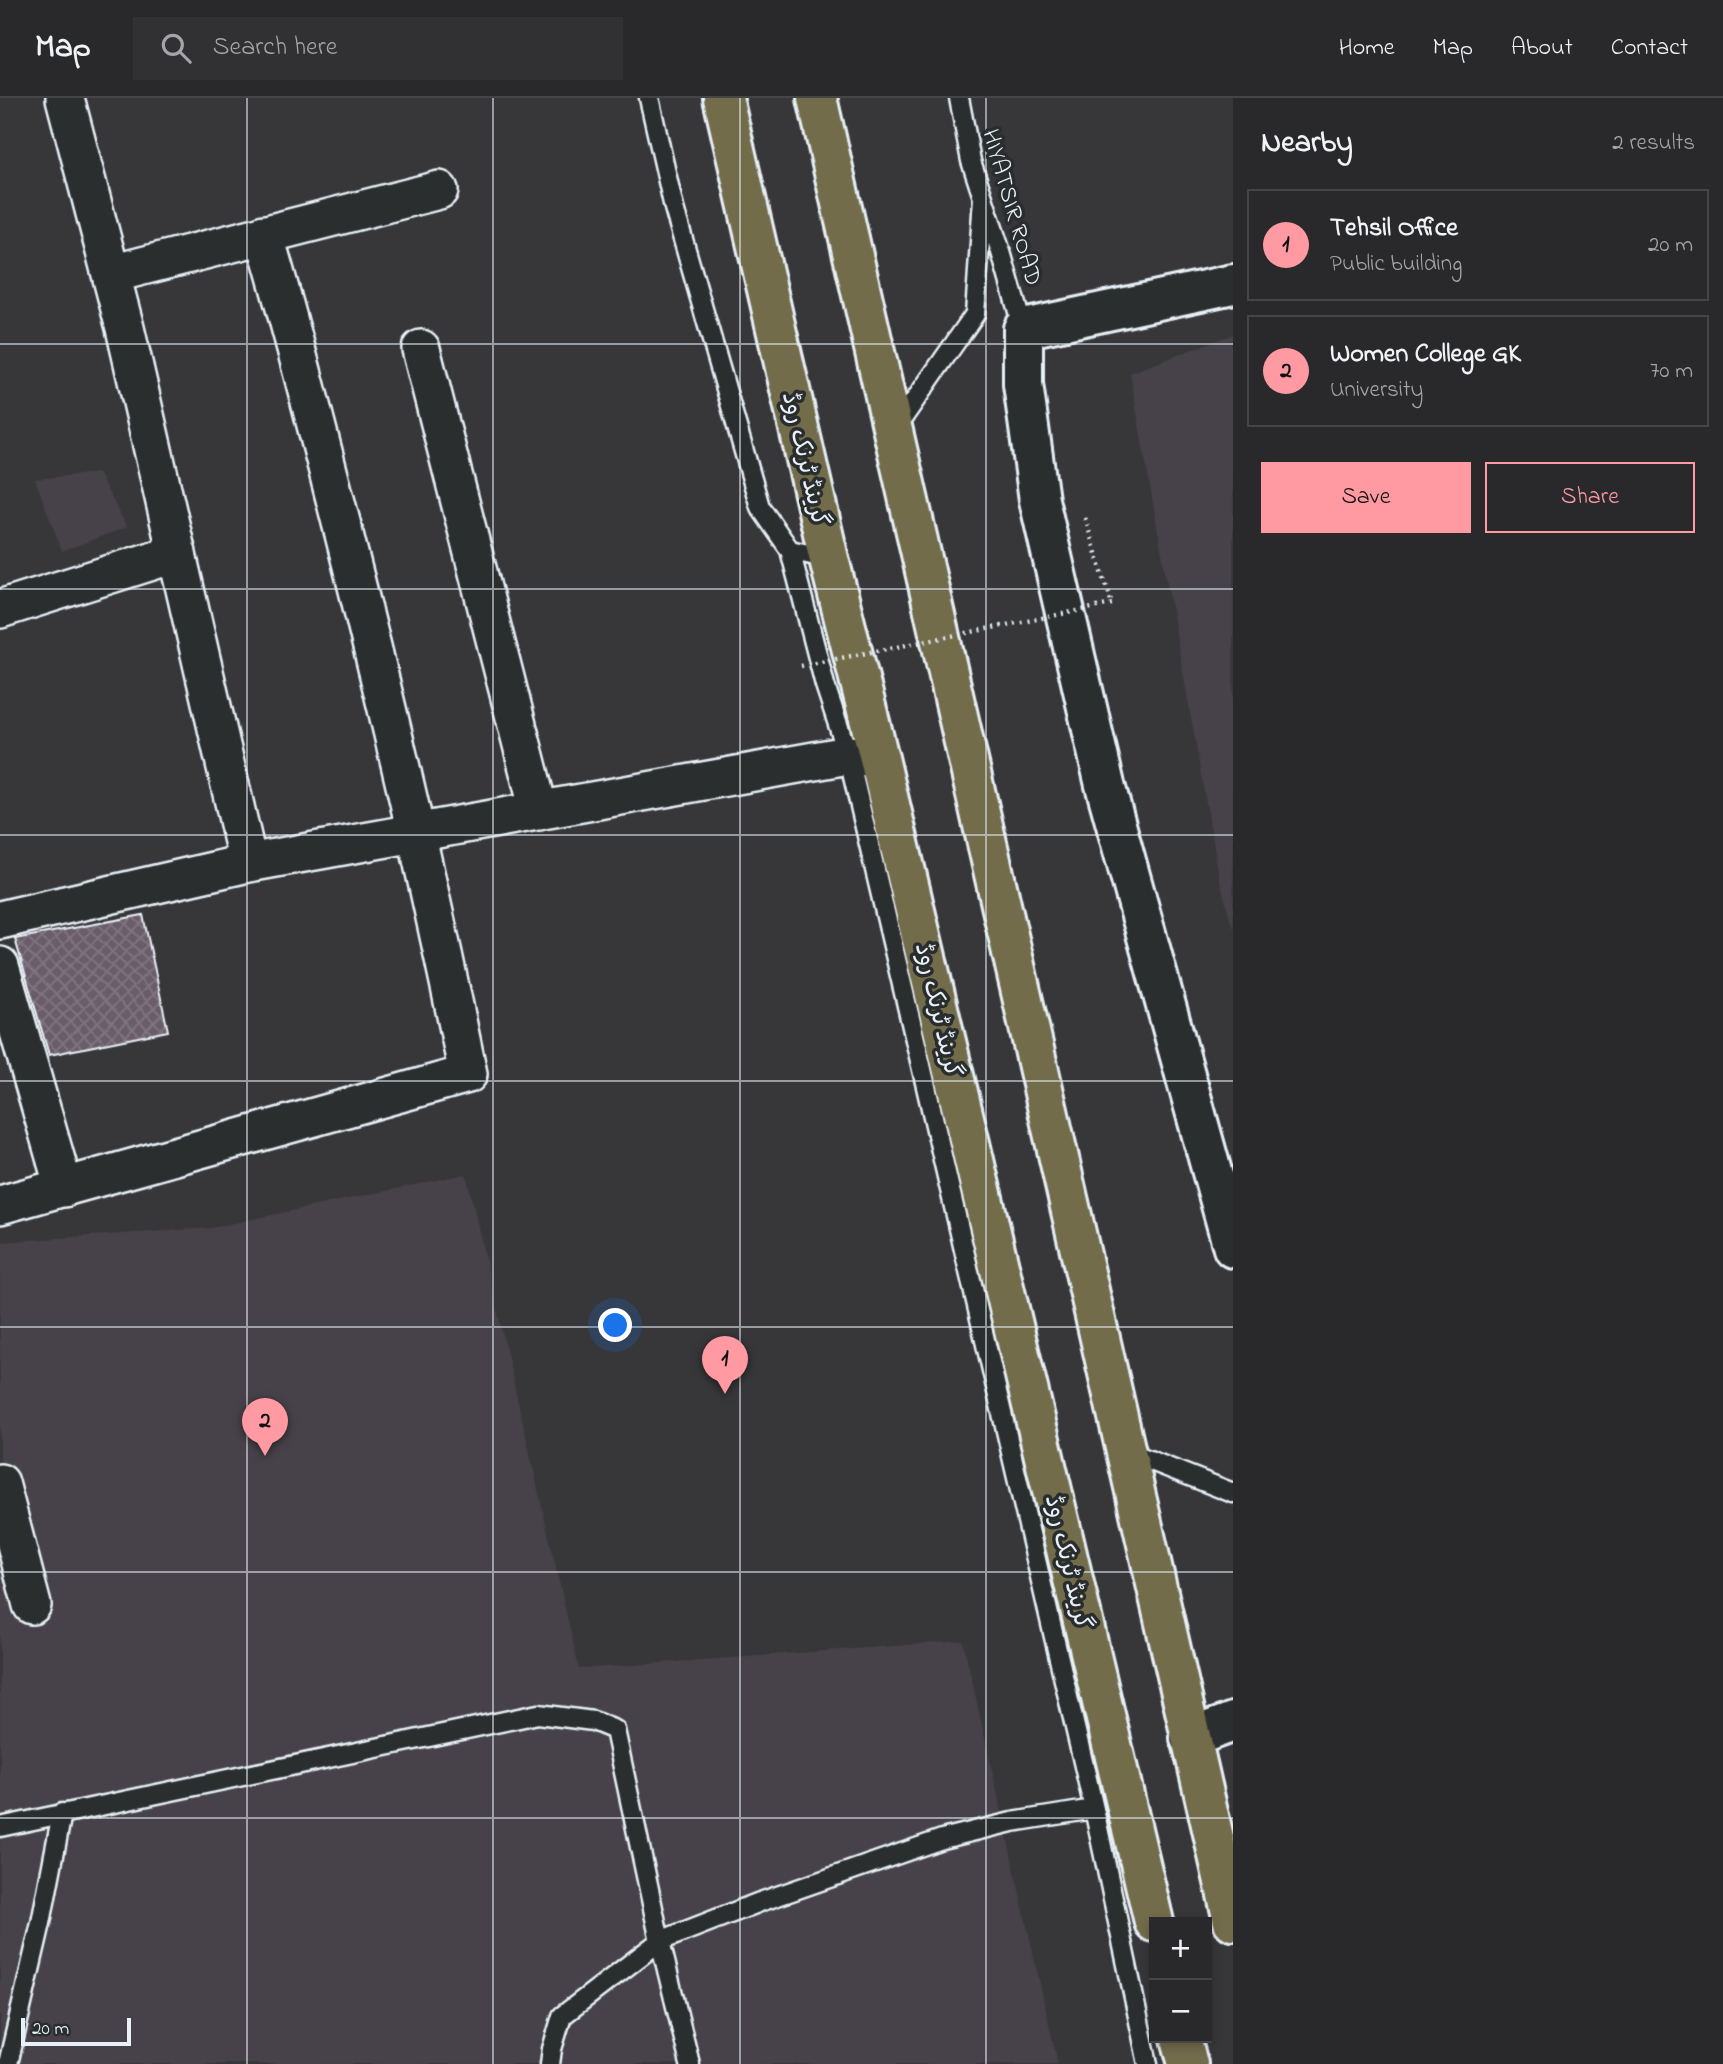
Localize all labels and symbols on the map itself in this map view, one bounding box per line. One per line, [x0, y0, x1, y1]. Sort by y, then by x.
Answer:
street label: HIYATSIR ROAD [972, 125, 1050, 290]
street label: گرینڈ ٹرنک روڈ [771, 389, 836, 530]
street label: گرینڈ ٹرنک روڈ [904, 940, 969, 1081]
your location [598, 1308, 632, 1342]
pin: 1 [702, 1336, 748, 1394]
pin: 2 [242, 1398, 288, 1456]
street label: گرینڈ ٹرنک روڈ [1034, 1492, 1099, 1633]
scale bar [21, 2015, 131, 2047]

